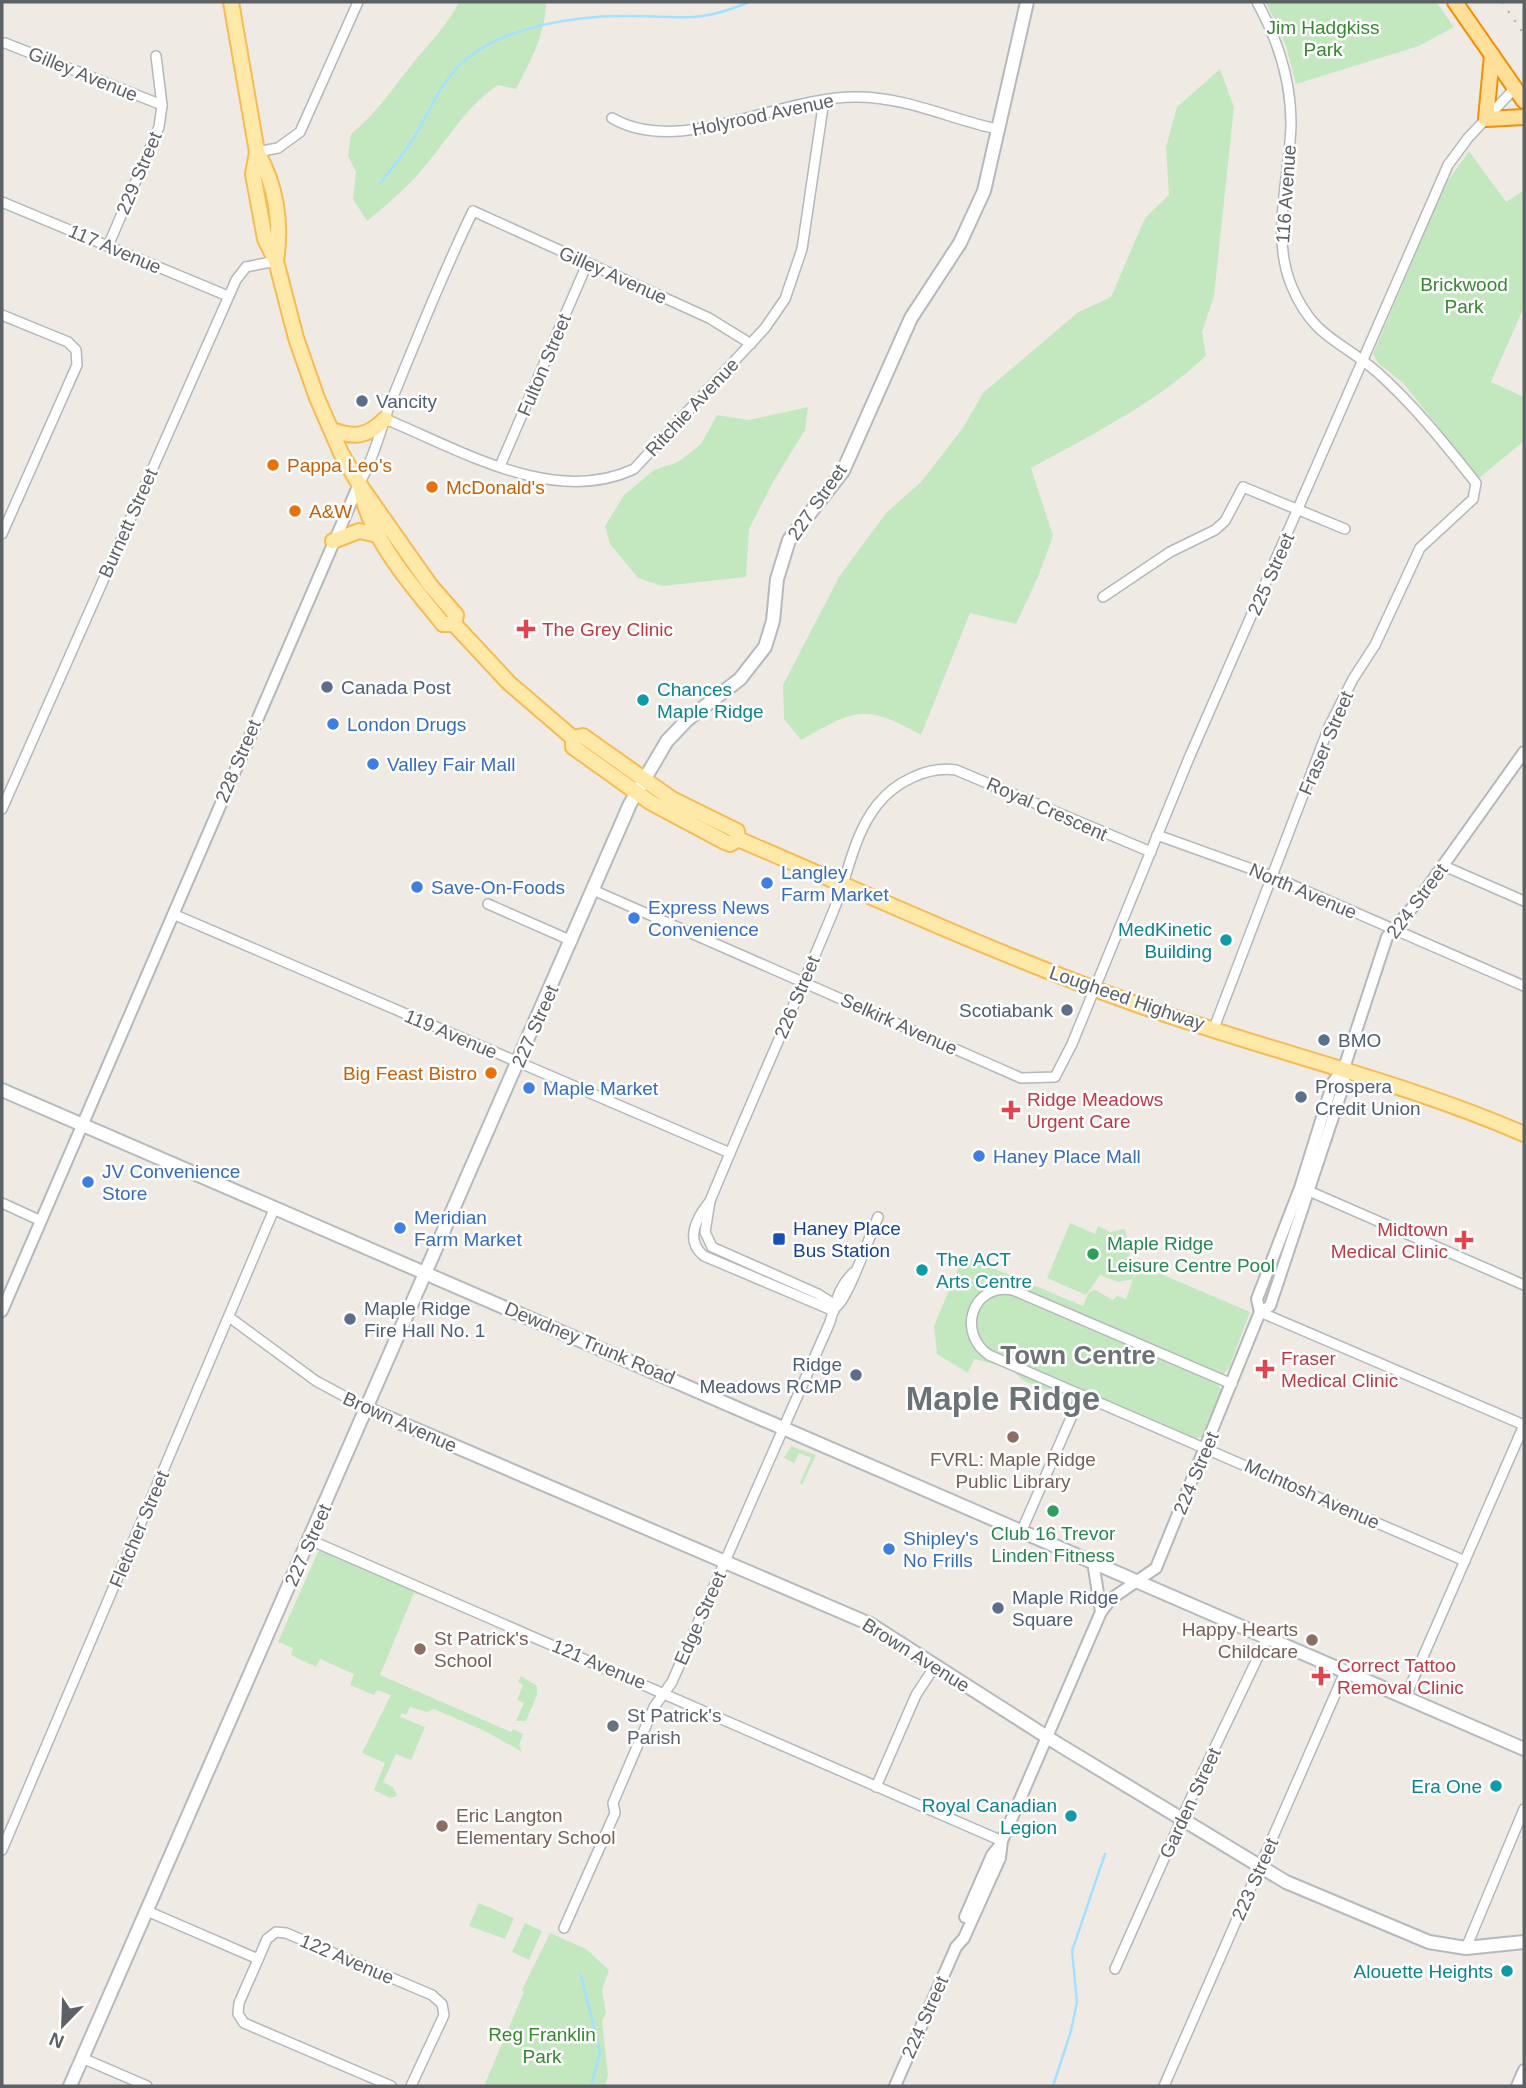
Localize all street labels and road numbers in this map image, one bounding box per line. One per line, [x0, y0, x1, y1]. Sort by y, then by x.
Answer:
street label: Gilley Avenue [25, 43, 141, 105]
street label: Holyrood Avenue [690, 90, 836, 140]
street label: 229 Street [112, 128, 166, 217]
street label: 116 Avenue [1272, 144, 1300, 244]
street label: 117 Avenue [66, 220, 164, 278]
street label: Gilley Avenue [556, 242, 670, 308]
street label: Fulton Street [513, 310, 575, 419]
street label: Ritchie Avenue [641, 354, 743, 460]
street label: 227 Street [783, 459, 851, 544]
street label: Burnett Street [95, 465, 162, 581]
street label: 225 Street [1244, 529, 1299, 618]
street label: Fraser Street [1295, 687, 1358, 798]
street label: 228 Street [211, 716, 265, 805]
street label: Royal Crescent [983, 773, 1111, 845]
street label: North Avenue [1246, 859, 1360, 923]
street label: 224 Street [1382, 859, 1452, 942]
street label: 226 Street [770, 952, 824, 1041]
street label: Lougheed Highway [1047, 962, 1208, 1035]
street label: 227 Street [508, 981, 563, 1070]
street label: Selkirk Avenue [837, 989, 961, 1059]
street label: 119 Avenue [402, 1005, 500, 1063]
street label: Dewdney Trunk Road [502, 1298, 678, 1388]
street label: Brown Avenue [340, 1388, 460, 1456]
street label: 224 Street [1169, 1428, 1223, 1517]
street label: McIntosh Avenue [1241, 1455, 1383, 1533]
street label: Fletcher Street [105, 1467, 173, 1590]
street label: 227 Street [281, 1500, 336, 1589]
street label: Edge Street [670, 1567, 730, 1668]
street label: Brown Avenue [859, 1614, 973, 1696]
street label: 121 Avenue [549, 1635, 649, 1693]
street label: Garden Street [1155, 1744, 1225, 1862]
street label: 223 Street [1228, 1834, 1283, 1923]
street label: 122 Avenue [297, 1930, 397, 1988]
street label: 224 Street [898, 1972, 953, 2061]

